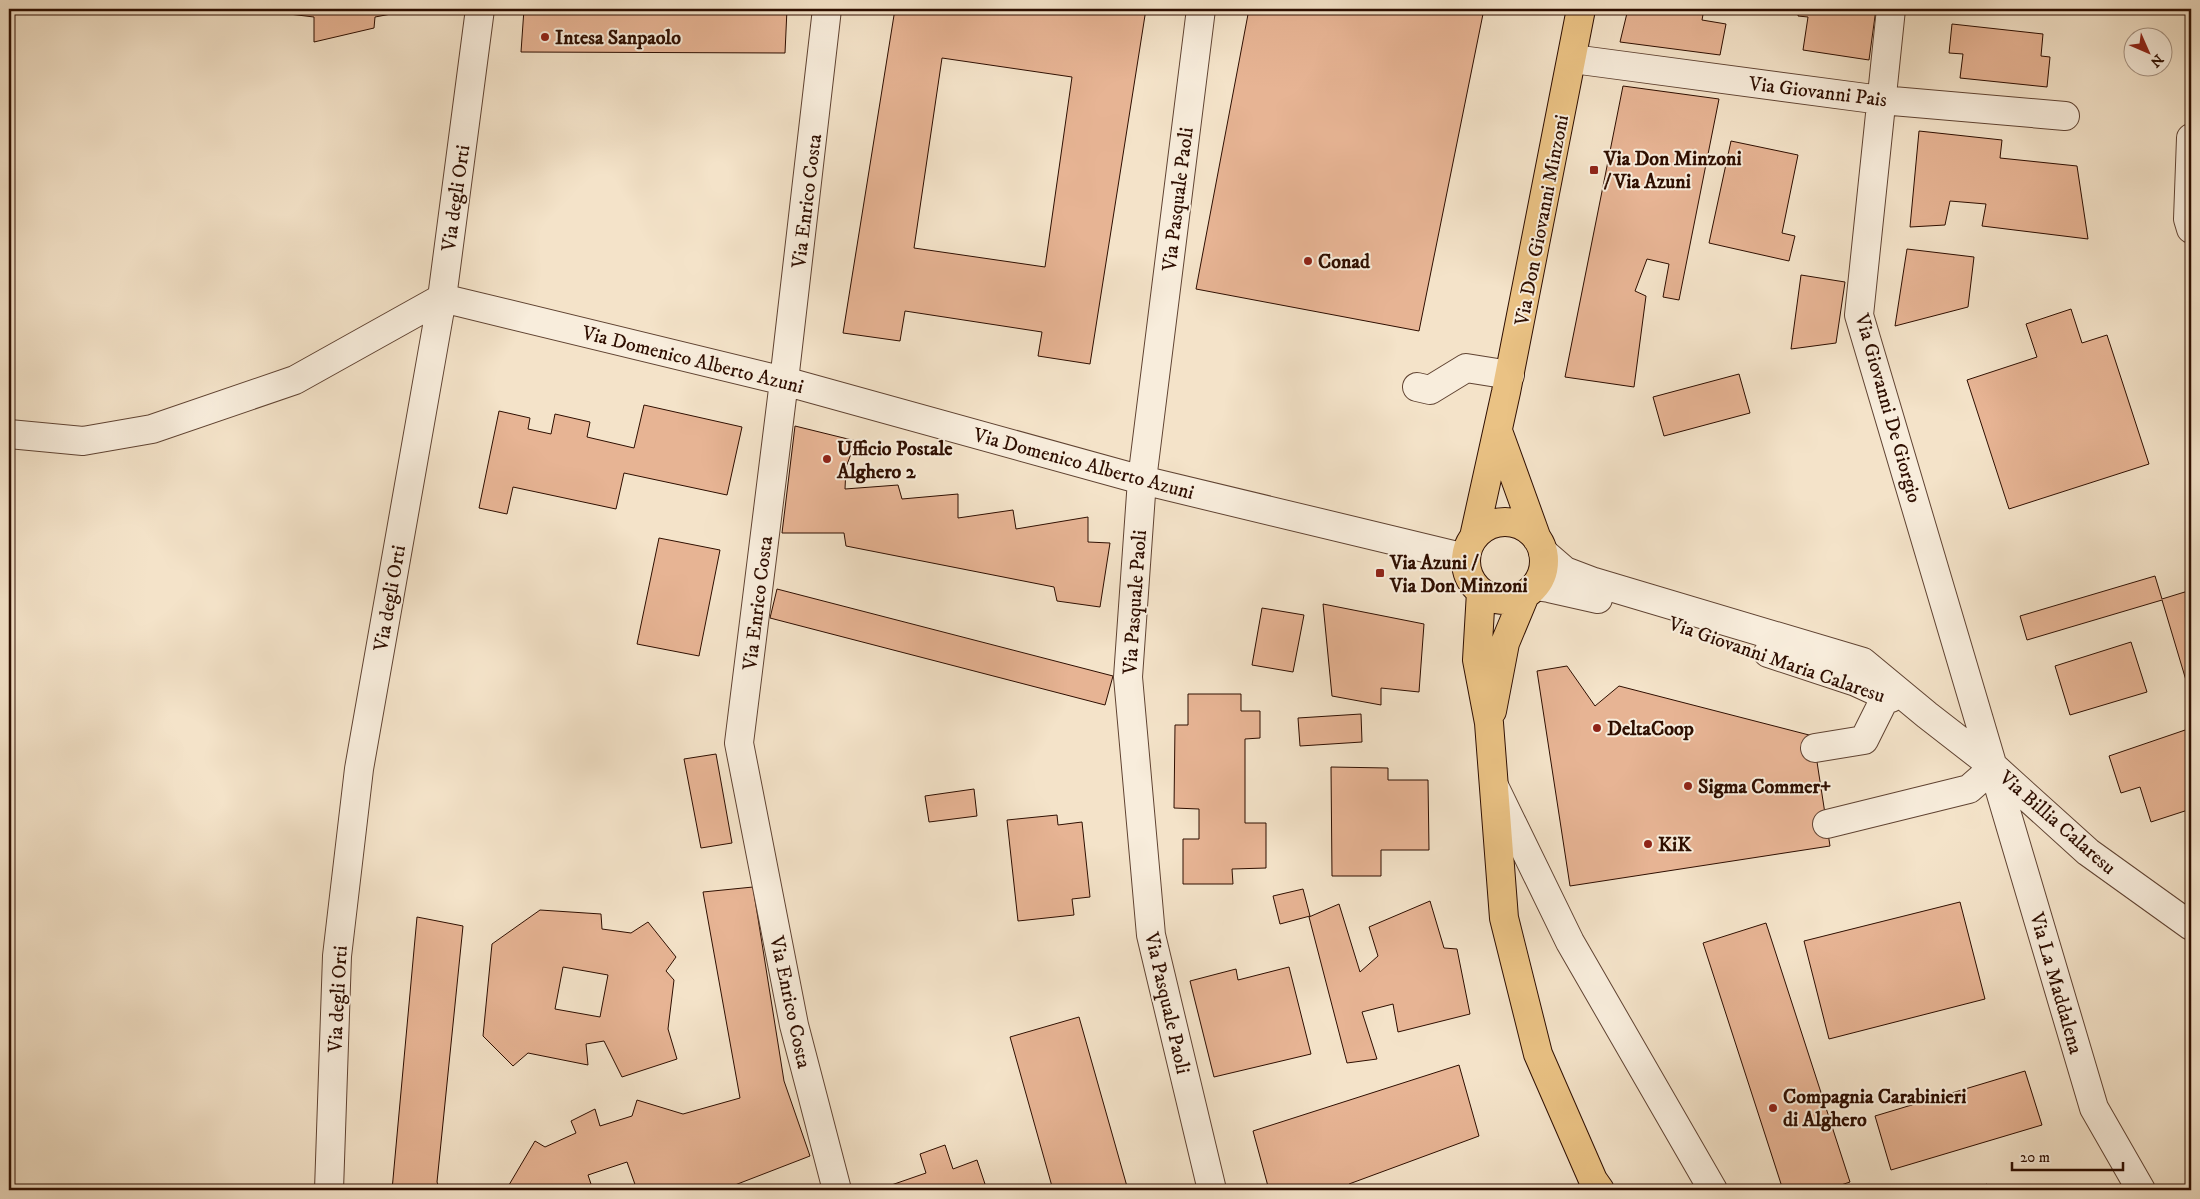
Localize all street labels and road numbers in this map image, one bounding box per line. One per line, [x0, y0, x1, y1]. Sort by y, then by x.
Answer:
street label: Via Giovanni Pais [1746, 71, 1889, 113]
street label: Via Don Giovanni Minzoni [1510, 113, 1575, 329]
street label: Via Pasquale Paoli [1157, 126, 1200, 274]
street label: Via Enrico Costa [787, 132, 828, 271]
street label: Via degli Orti [437, 143, 476, 254]
street label: Via Giovanni De Giorgio [1848, 310, 1926, 506]
street label: Via Domenico Alberto Azuni [578, 321, 806, 400]
street label: Via Domenico Alberto Azuni [970, 423, 1197, 506]
street label: Via Pasquale Paoli [1118, 529, 1153, 676]
street label: Via Enrico Costa [738, 534, 779, 673]
street label: Via degli Orti [369, 543, 412, 654]
street label: Via Giovanni Maria Calaresu [1664, 611, 1888, 709]
street label: Via Billia Calaresu [1993, 765, 2120, 881]
street label: Via La Maddalena [2023, 909, 2088, 1058]
street label: Via Pasquale Paoli [1138, 929, 1195, 1077]
street label: Via Enrico Costa [763, 933, 816, 1071]
street label: Via degli Orti [323, 945, 354, 1054]

